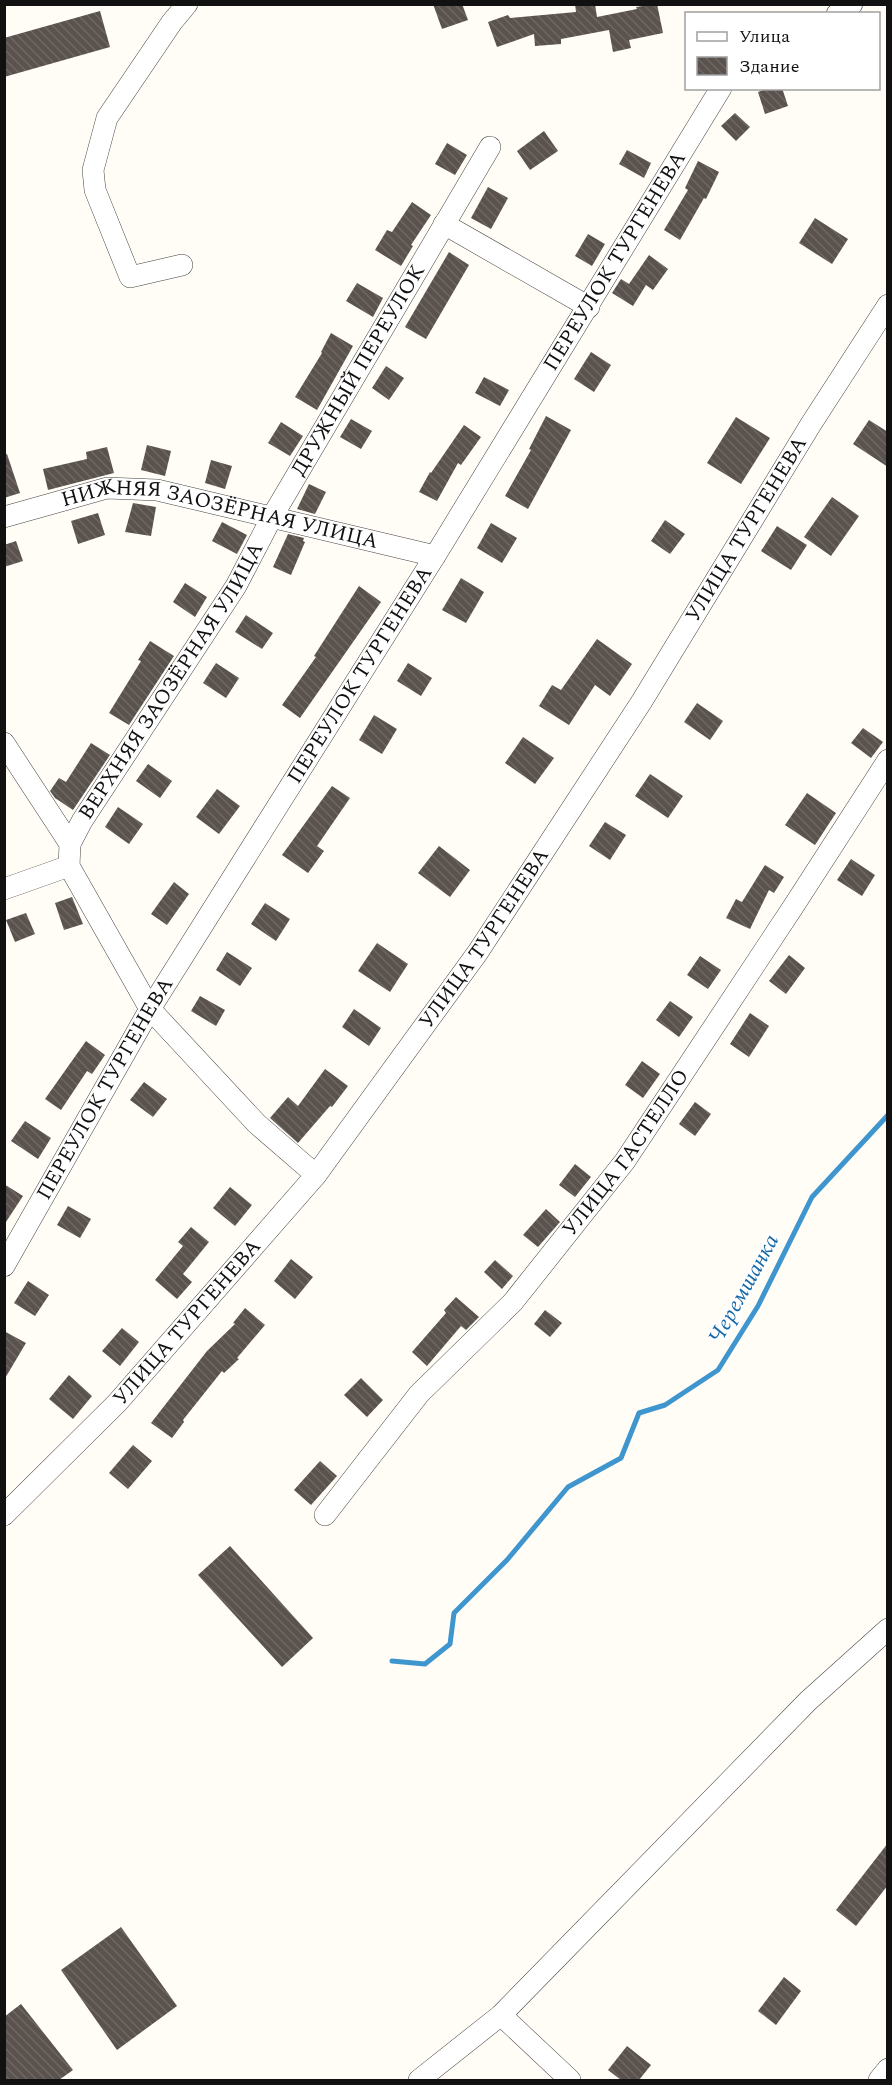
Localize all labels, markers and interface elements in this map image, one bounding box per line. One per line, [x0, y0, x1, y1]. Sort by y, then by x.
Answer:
legend [685, 12, 880, 90]
text: Улица [739, 23, 790, 50]
text: Здание [739, 53, 799, 80]
street label: ПЕРЕУЛОК ТУРГЕНЕВА [536, 145, 695, 377]
street label: ДРУЖНЫЙ ПЕРЕУЛОК [283, 258, 433, 482]
street label: УЛИЦА ТУРГЕНЕВА [678, 430, 816, 629]
street label: НИЖНЯЯ ЗАОЗЁРНАЯ УЛИЦА [57, 470, 382, 558]
street label: ВЕРХНЯЯ ЗАОЗЁРНАЯ УЛИЦА [71, 536, 272, 827]
street label: ПЕРЕУЛОК ТУРГЕНЕВА [279, 560, 441, 790]
street label: УЛИЦА ТУРГЕНЕВА [411, 842, 558, 1036]
street label: ПЕРЕУЛОК ТУРГЕНЕВА [29, 971, 182, 1206]
street label: УЛИЦА ГАСТЕЛЛО [555, 1063, 698, 1244]
water label: Черемшанка [700, 1228, 788, 1350]
street label: УЛИЦА ТУРГЕНЕВА [105, 1232, 269, 1413]

